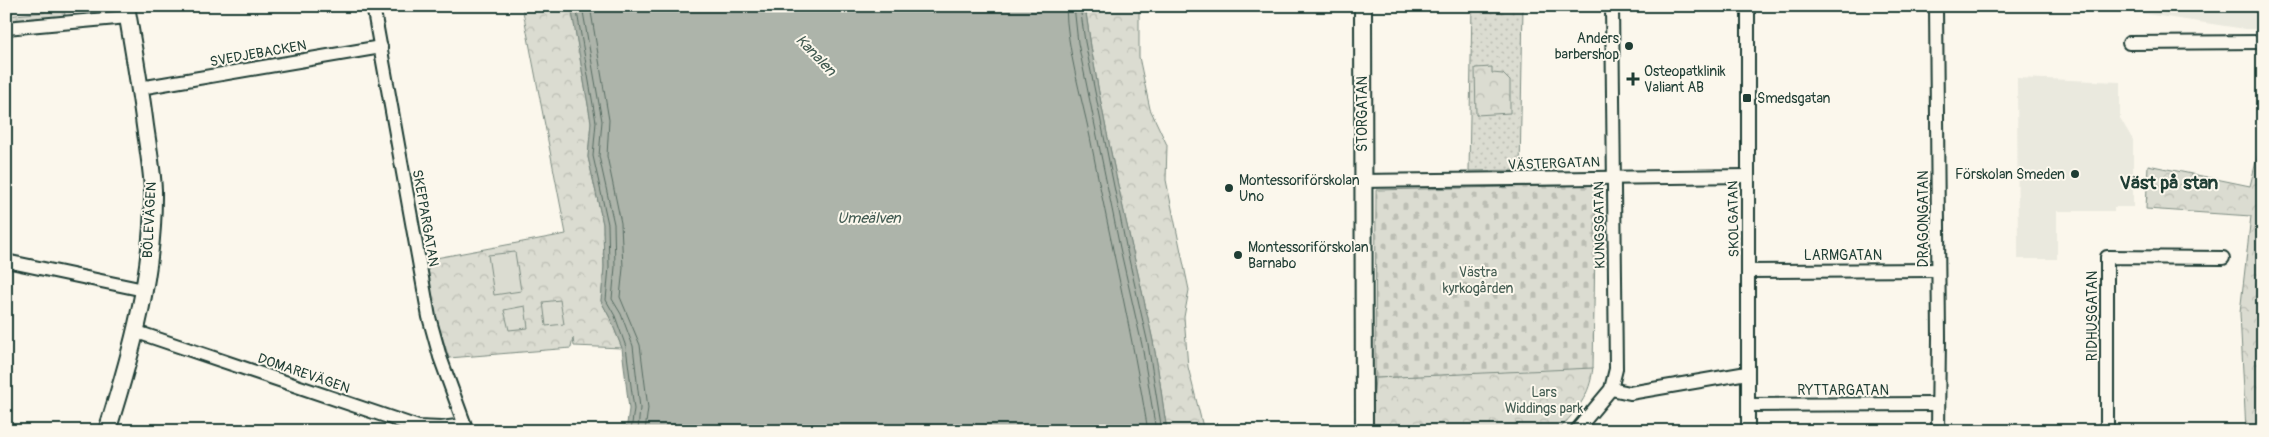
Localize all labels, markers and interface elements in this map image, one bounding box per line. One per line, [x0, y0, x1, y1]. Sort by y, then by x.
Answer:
place label: Anders barbershop [1555, 30, 1620, 63]
water label: Kanalen [791, 31, 841, 81]
street label: SVEDJEBACKEN [208, 37, 308, 70]
marker: Anders barbershop [1623, 40, 1635, 52]
place label: Osteopatklinik Valiant AB [1644, 63, 1726, 96]
marker: Osteopatklinik Valiant AB [1626, 72, 1640, 86]
street label: STORGATAN [1354, 76, 1371, 152]
place label: Smedsgatan [1757, 90, 1830, 107]
marker: Smedsgatan [1741, 92, 1753, 104]
street label: VÄSTERGATAN [1508, 153, 1600, 174]
place label: Förskolan Smeden [1955, 166, 2065, 183]
street label: SKEPPARGATAN [409, 168, 442, 268]
marker: Förskolan Smeden [2069, 168, 2081, 180]
street label: DRAGONGATAN [1915, 171, 1932, 267]
district label: Väst på stan [2120, 171, 2219, 195]
place label: Montessoriförskolan Uno [1239, 172, 1360, 205]
street label: BÖLEVÄGEN [138, 181, 160, 259]
street label: KUNGSGATAN [1590, 181, 1609, 269]
street label: SKOLGATAN [1724, 181, 1743, 257]
marker: Montessoriförskolan Uno [1223, 182, 1235, 194]
water label: Umeälven [837, 209, 902, 228]
place label: Montessoriförskolan Barnabo [1248, 239, 1369, 272]
street label: LARMGATAN [1804, 247, 1882, 264]
marker: Montessoriförskolan Barnabo [1232, 249, 1244, 261]
park label: Västra kyrkogården [1443, 264, 1513, 297]
street label: RIDHUSGATAN [2084, 271, 2101, 361]
street label: DOMAREVÄGEN [256, 350, 352, 397]
street label: RYTTARGATAN [1797, 382, 1889, 399]
park label: Lars Widdings park [1505, 384, 1584, 417]

